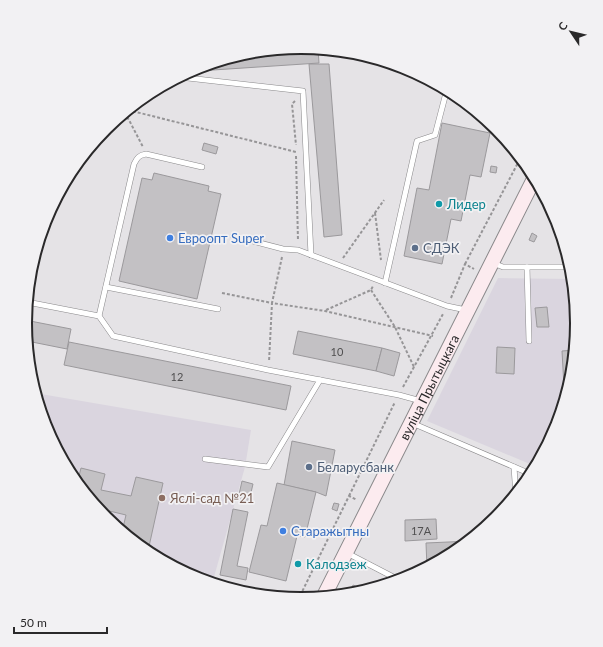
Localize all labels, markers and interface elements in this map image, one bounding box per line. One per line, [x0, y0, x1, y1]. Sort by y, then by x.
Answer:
north arrow [551, 12, 591, 52]
text: С [555, 19, 570, 33]
place label: Лидер [446, 196, 486, 212]
marker: Лидер [434, 199, 444, 209]
place label: Евроопт Super [178, 230, 264, 246]
marker: Евроопт Super [165, 233, 175, 243]
place label: СДЭК [423, 240, 460, 256]
marker: СДЭК [410, 243, 420, 253]
street label: вуліца Прытыцкага [396, 332, 462, 442]
house number: 10 [331, 345, 344, 358]
house number: 12 [171, 370, 183, 383]
place label: Беларусбанк [317, 459, 394, 475]
marker: Беларусбанк [304, 462, 314, 472]
place label: Яслі-сад №21 [169, 490, 254, 506]
marker: Яслі-сад №21 [157, 493, 167, 503]
place label: Старажытны [291, 523, 369, 539]
house number: 17А [411, 524, 432, 537]
marker: Старажытны [278, 526, 288, 536]
place label: Калодзеж [306, 556, 367, 572]
marker: Калодзеж [293, 559, 303, 569]
scale bar [14, 609, 107, 635]
text: 50 m [20, 615, 47, 630]

